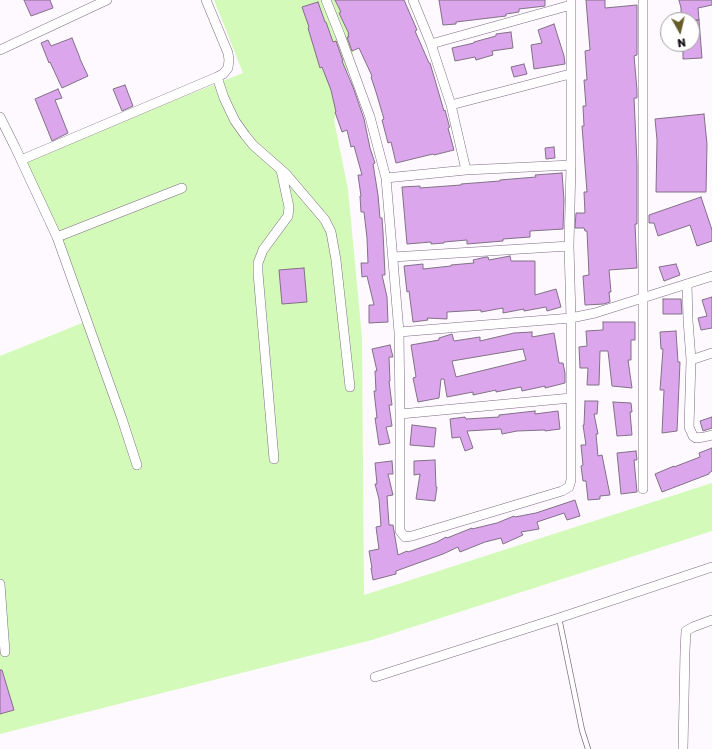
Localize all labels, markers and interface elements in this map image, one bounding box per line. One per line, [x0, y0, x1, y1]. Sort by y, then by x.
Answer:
north arrow [660, 12, 700, 52]
text: N [677, 36, 687, 50]

